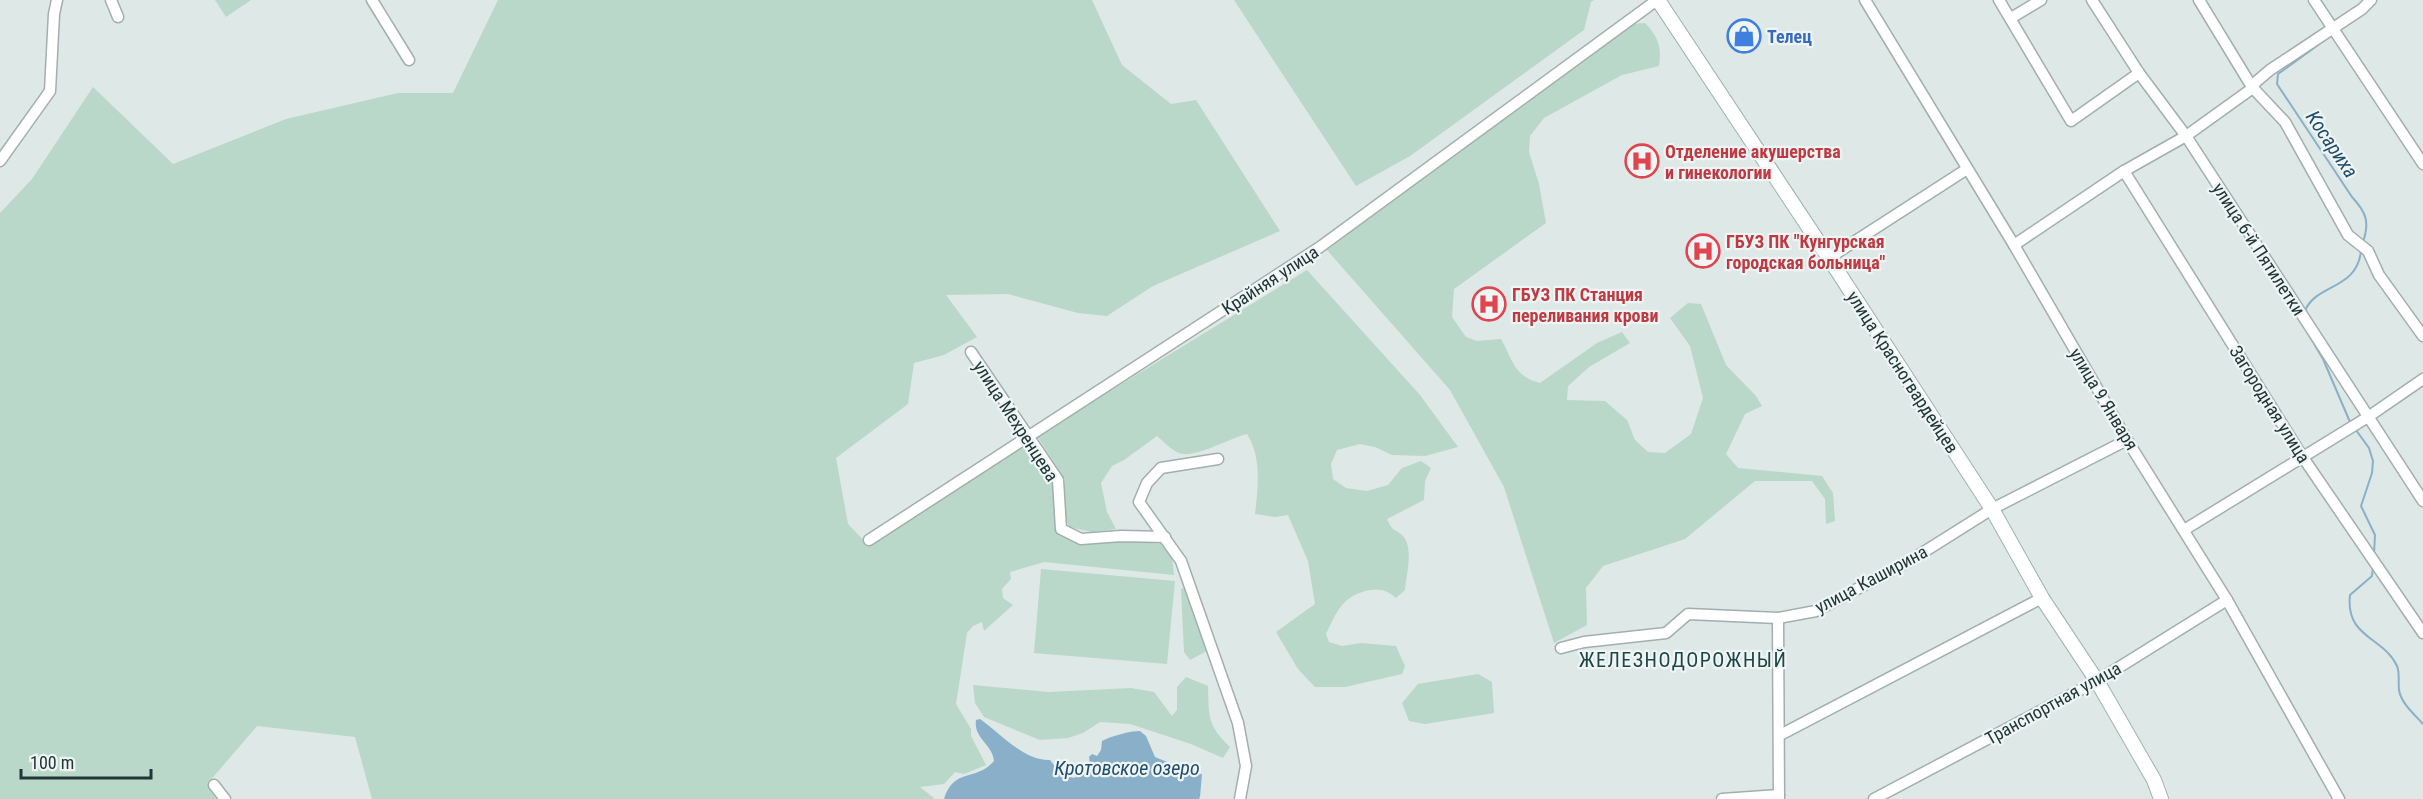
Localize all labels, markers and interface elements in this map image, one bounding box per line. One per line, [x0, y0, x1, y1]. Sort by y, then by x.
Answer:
shop icon: Телец [1726, 18, 1762, 54]
place label: Телец [1767, 26, 1812, 47]
water label: Косариха [2301, 106, 2363, 182]
place label: Отделение акушерства и гинекологии [1665, 141, 1841, 183]
hospital icon: Отделение акушерства и гинекологии [1624, 143, 1660, 179]
street label: улица 6-й Пятилетки [2208, 179, 2310, 319]
place label: ГБУЗ ПК "Кунгурская городская больница" [1726, 231, 1885, 273]
hospital icon: ГБУЗ ПК "Кунгурская городская больница" [1685, 233, 1721, 269]
street label: Крайняя улица [1218, 241, 1322, 319]
place label: ГБУЗ ПК Станция переливания крови [1512, 284, 1659, 326]
hospital icon: ГБУЗ ПК Станция переливания крови [1471, 286, 1507, 322]
street label: улица Красногвардейцев [1843, 287, 1963, 457]
street label: Загородная улица [2225, 341, 2315, 467]
street label: улица 9 Января [2065, 344, 2143, 454]
street label: улица Мехренцева [969, 357, 1063, 485]
street label: улица Каширина [1811, 541, 1931, 617]
district label: ЖЕЛЕЗНОДОРОЖНЫЙ [1579, 648, 1787, 672]
street label: Транспортная улица [1982, 657, 2124, 749]
scale bar [21, 742, 152, 780]
text: 100 m [30, 752, 74, 773]
water label: Кротовское озеро [1054, 756, 1200, 780]

